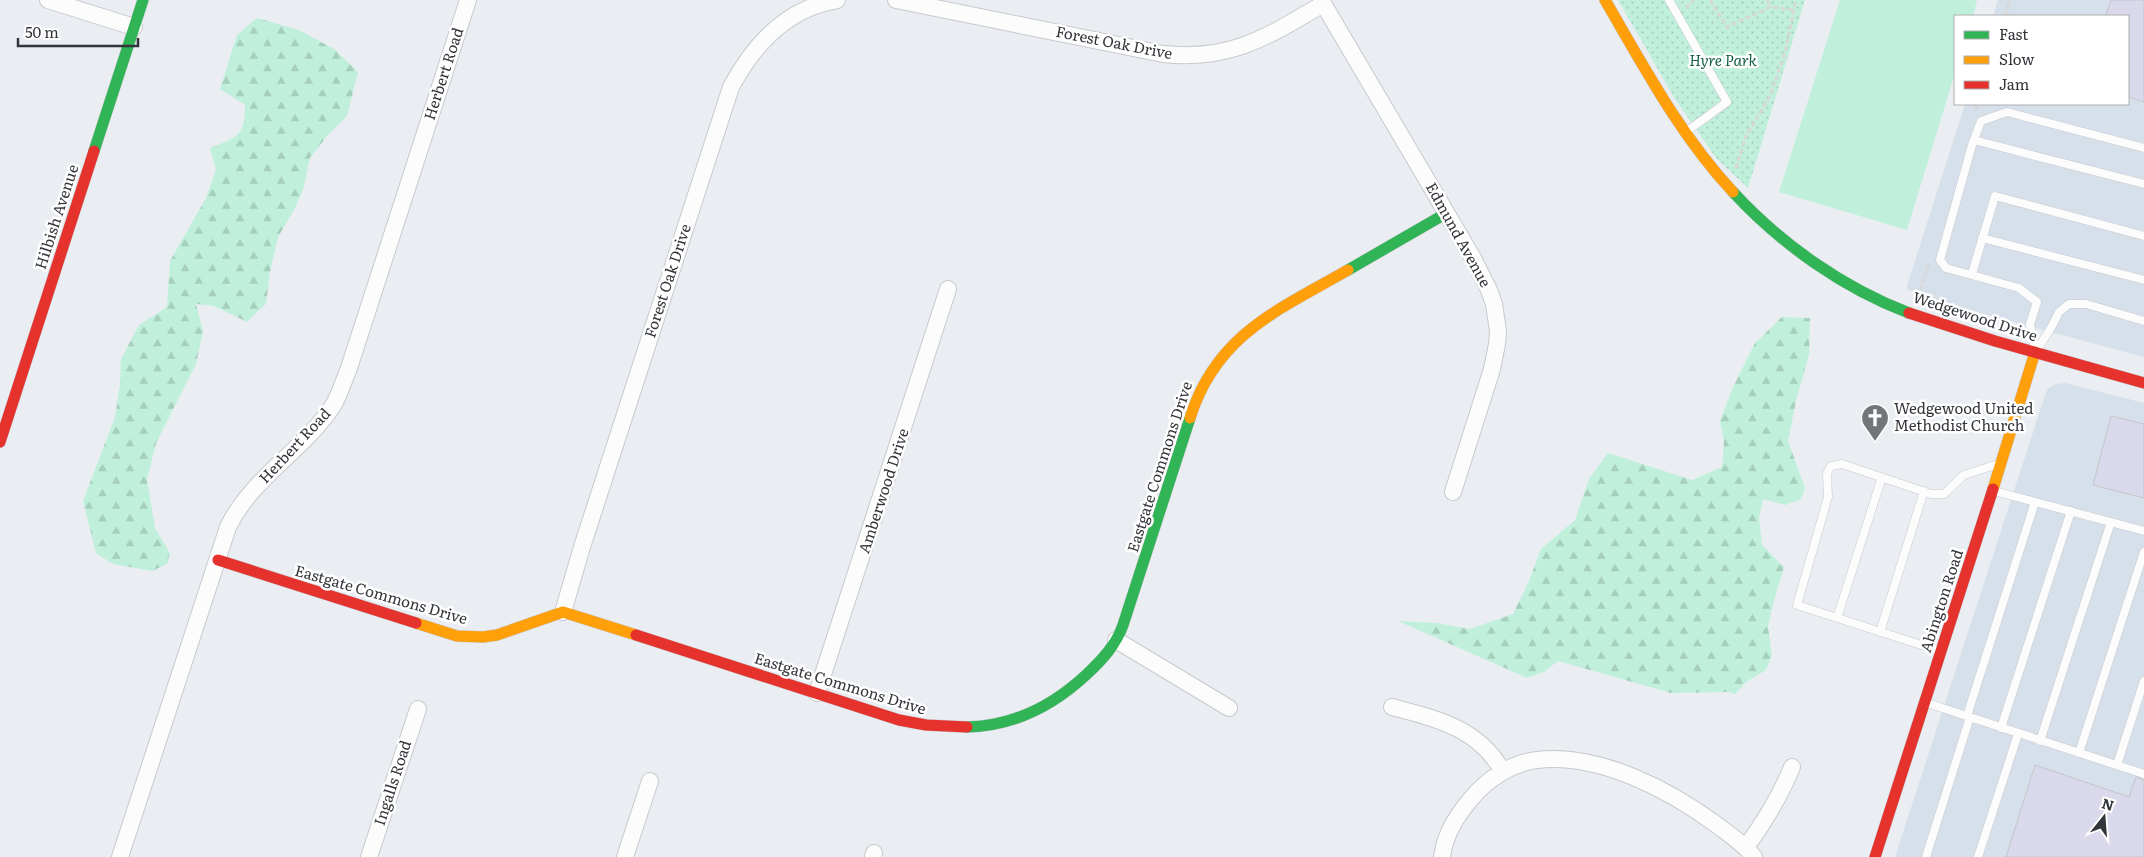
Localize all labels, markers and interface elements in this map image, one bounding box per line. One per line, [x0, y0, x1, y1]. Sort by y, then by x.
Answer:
scale bar [18, 15, 138, 47]
legend [1954, 15, 2129, 105]
street label: Forest Oak Drive [1054, 19, 1175, 64]
text: 50 m [25, 20, 59, 43]
text: Fast [1999, 22, 2028, 45]
street label: Herbert Road [417, 24, 468, 123]
text: Slow [1999, 47, 2034, 70]
park label: Hyre Park [1689, 48, 1757, 71]
text: Jam [1999, 72, 2030, 95]
street label: Hilbish Avenue [28, 161, 83, 272]
street label: Edmund Avenue [1421, 178, 1498, 291]
street label: Forest Oak Drive [637, 220, 696, 340]
street label: Wedgewood Drive [1910, 285, 2041, 347]
street label: Eastgate Commons Drive [1120, 378, 1197, 555]
place label: Wedgewood United Methodist Church [1894, 396, 2033, 436]
street label: Herbert Road [253, 402, 335, 488]
church icon: Wedgewood United Methodist Church [1860, 403, 1890, 442]
street label: Amberwood Drive [851, 425, 914, 556]
street label: Abington Road [1913, 546, 1968, 655]
street label: Eastgate Commons Drive [292, 558, 471, 629]
street label: Eastgate Commons Drive [752, 645, 929, 720]
street label: Ingalls Road [367, 737, 416, 828]
north arrow [2079, 792, 2129, 842]
text: N [2100, 792, 2117, 815]

